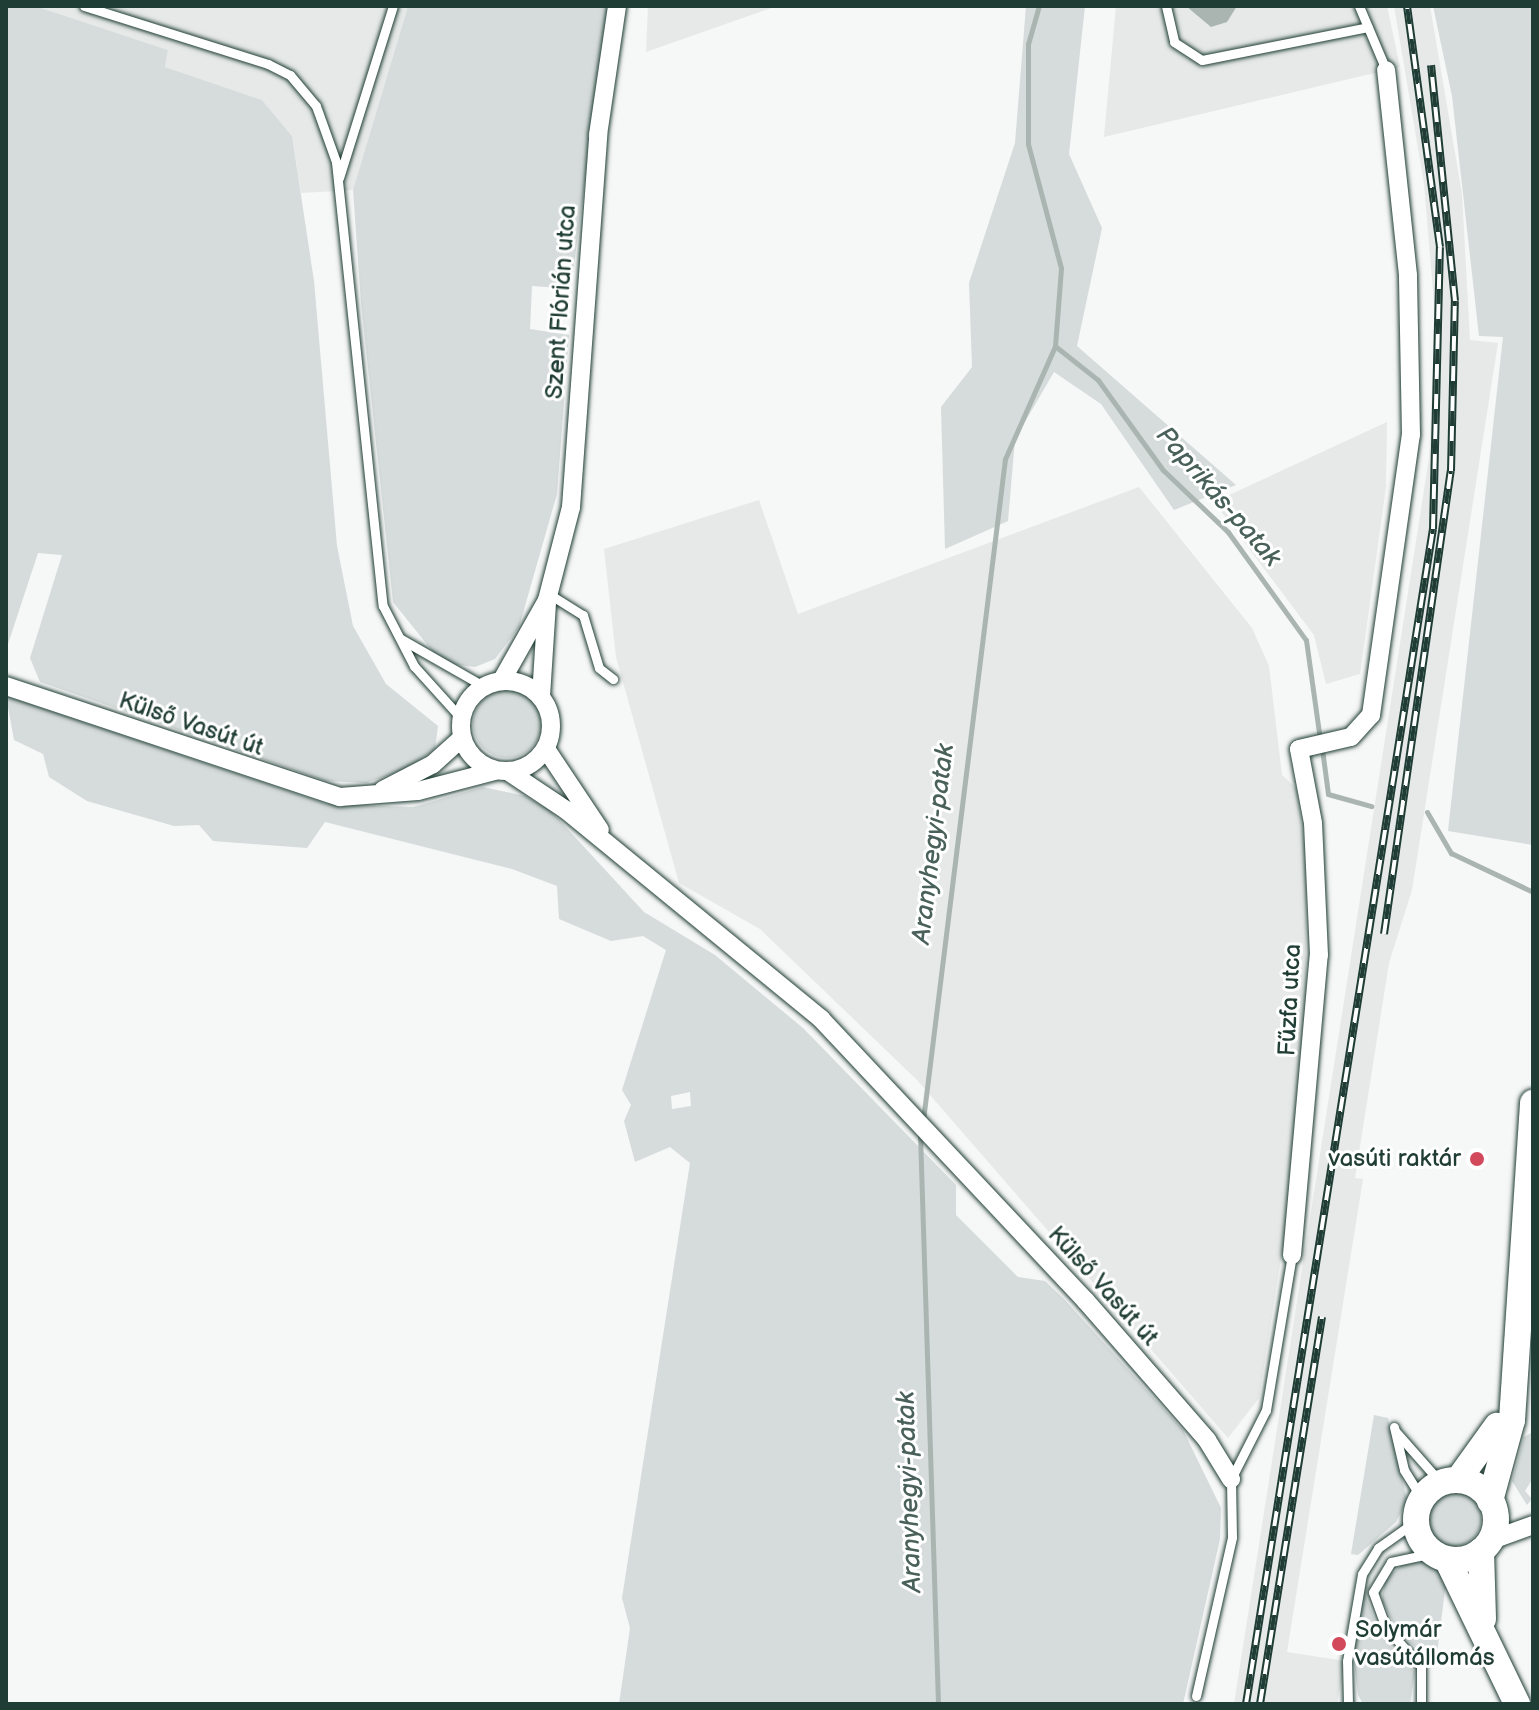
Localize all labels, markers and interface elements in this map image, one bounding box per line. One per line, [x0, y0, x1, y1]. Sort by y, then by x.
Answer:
street label: Szent Flórián utca [540, 204, 582, 400]
water label: Paprikás-patak [1149, 421, 1287, 573]
street label: Külső Vasút út [115, 686, 267, 762]
water label: Aranyhegyi-patak [906, 742, 962, 946]
street label: Fűzfa utca [1273, 943, 1307, 1057]
place label: vasúti raktár [1328, 1145, 1461, 1173]
marker: vasúti raktár [1468, 1150, 1486, 1168]
street label: Külső Vasút út [1042, 1220, 1164, 1352]
water label: Aranyhegyi-patak [891, 1391, 929, 1593]
place label: Solymár vasútállomás [1355, 1616, 1495, 1672]
marker: Solymár vasútállomás [1330, 1635, 1348, 1653]

